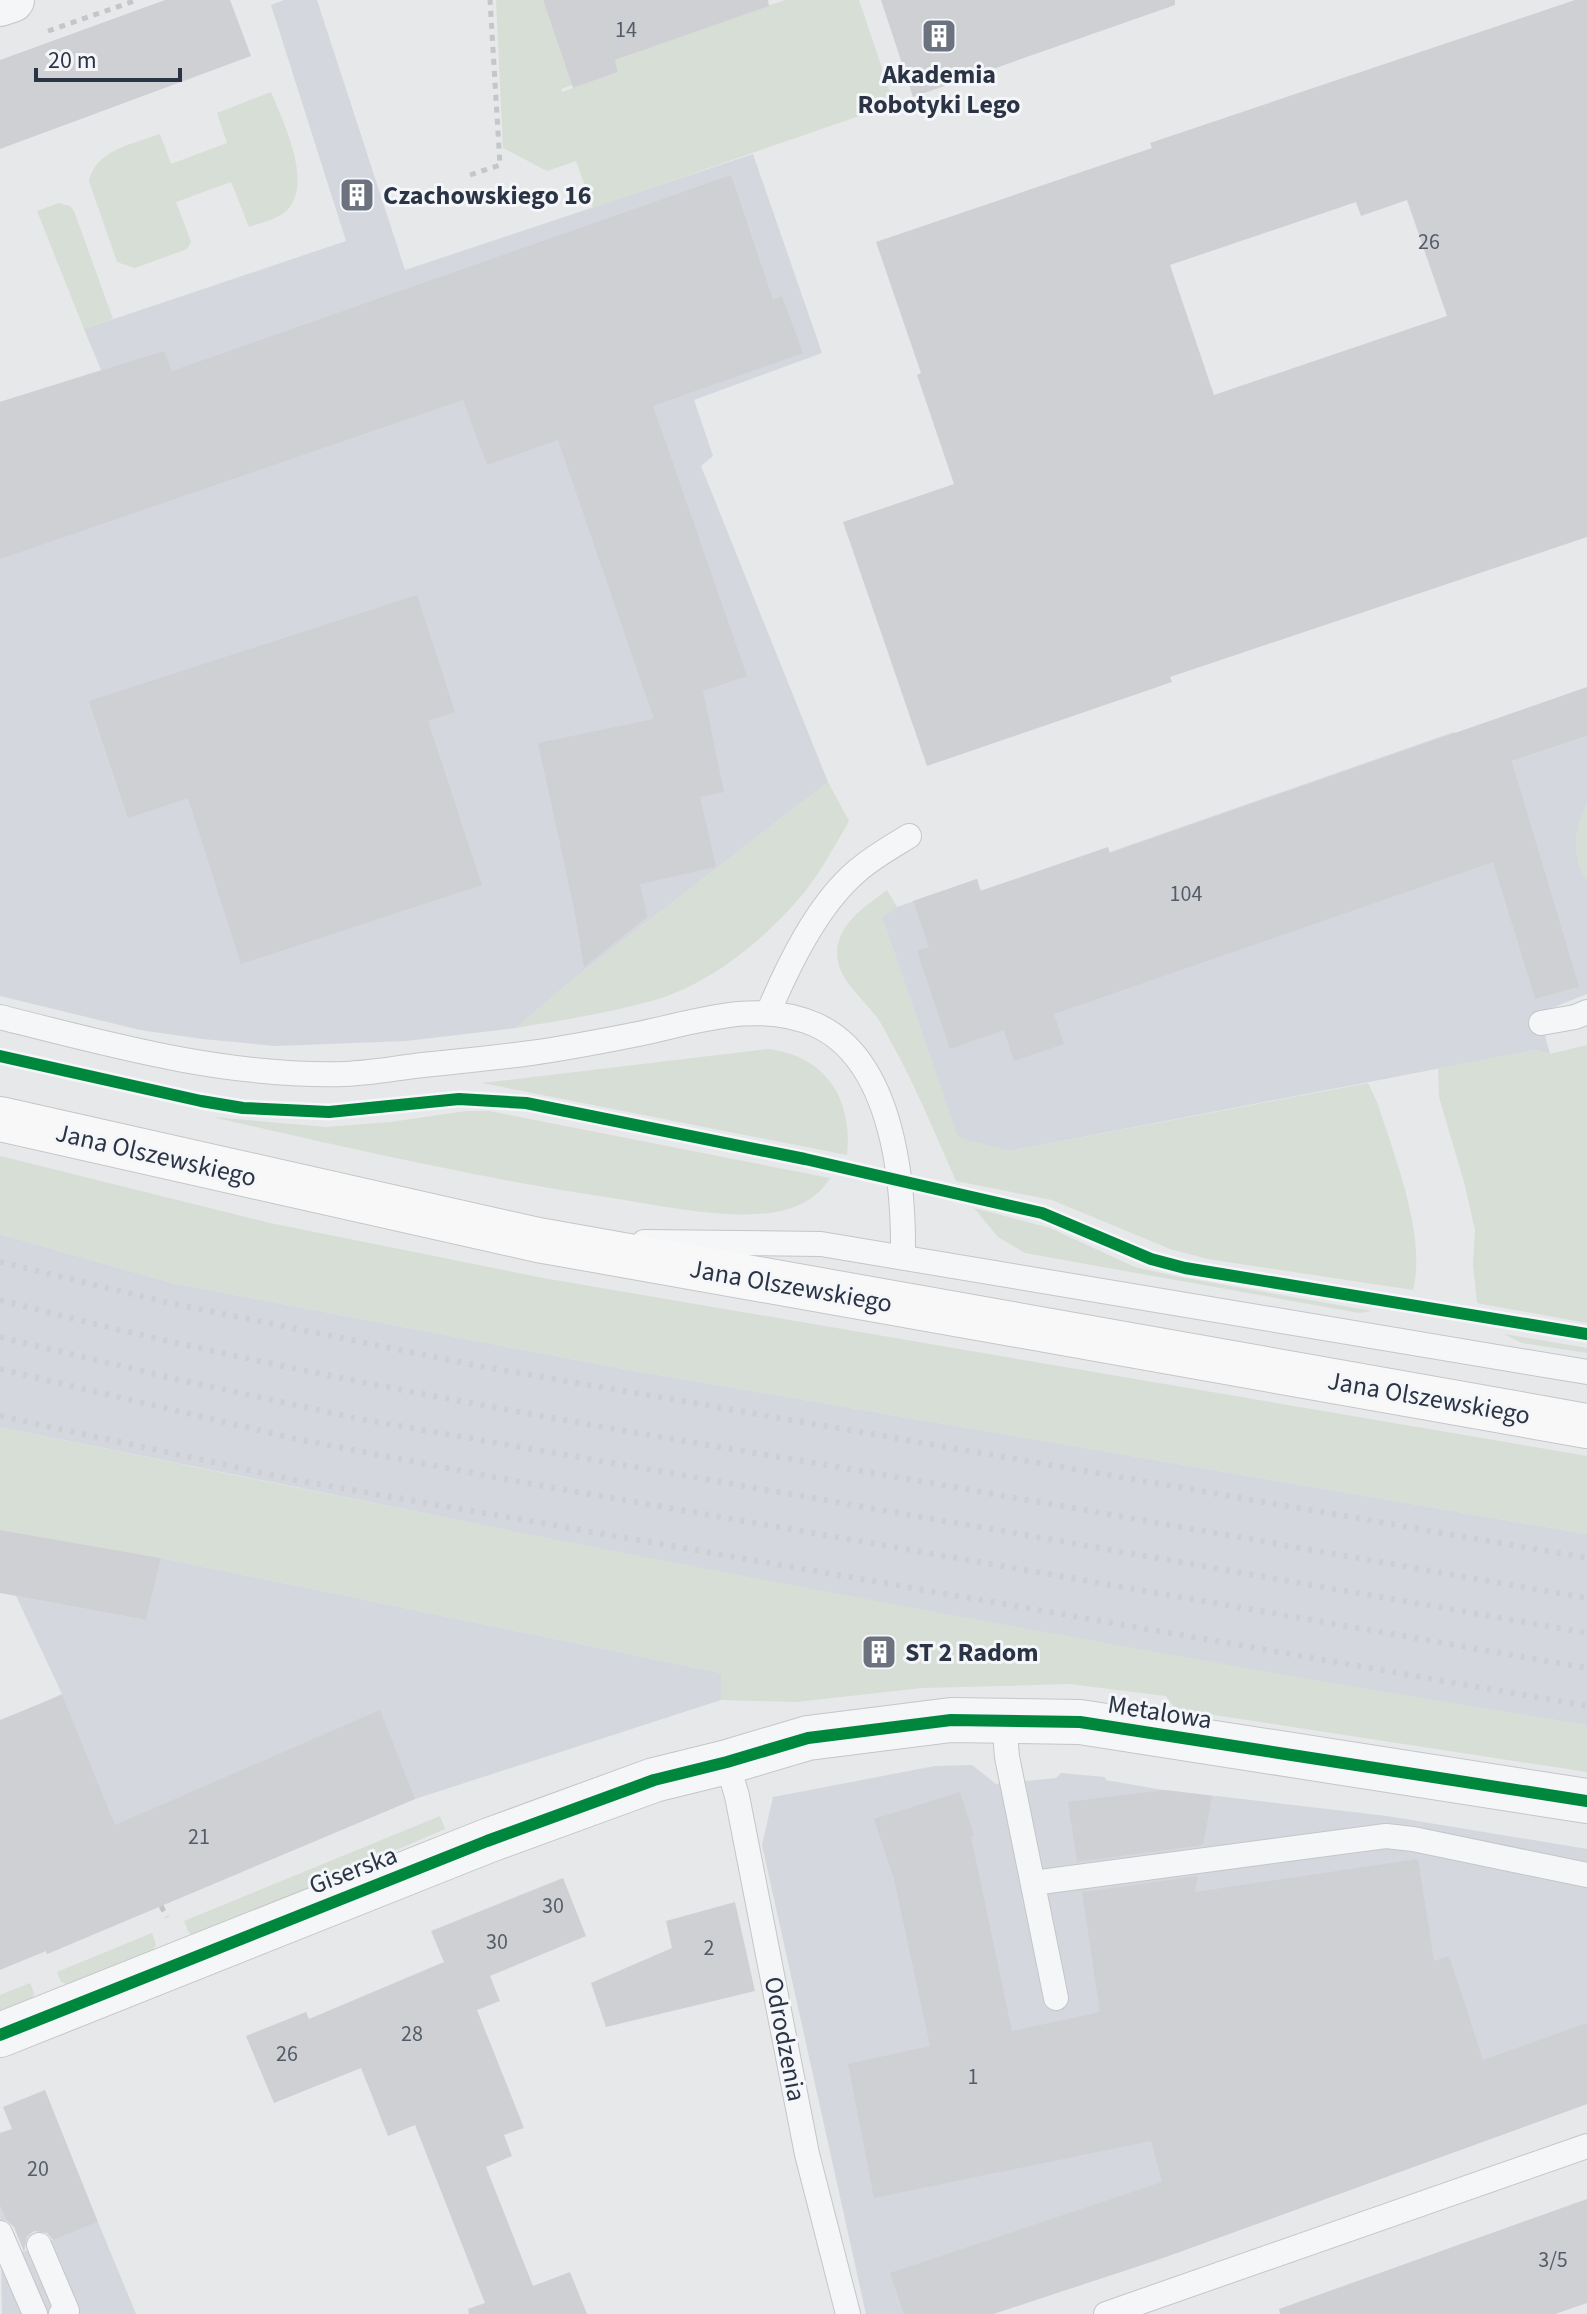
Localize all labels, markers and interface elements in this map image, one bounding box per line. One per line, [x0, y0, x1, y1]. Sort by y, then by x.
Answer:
house number: 14 [615, 14, 637, 46]
building icon: Akademia Robotyki Lego [920, 17, 958, 55]
scale bar [36, 32, 180, 82]
text: 20 m [48, 43, 97, 78]
place label: Akademia Robotyki Lego [857, 56, 1021, 123]
building icon: Czachowskiego 16 [338, 176, 376, 214]
place label: Czachowskiego 16 [383, 177, 592, 214]
house number: 26 [1418, 226, 1440, 258]
house number: 104 [1170, 878, 1202, 910]
street label: Jana Olszewskiego [52, 1114, 260, 1196]
street label: Jana Olszewskiego [687, 1250, 895, 1322]
street label: Jana Olszewskiego [1325, 1362, 1533, 1434]
building icon: ST 2 Radom [860, 1633, 898, 1671]
place label: ST 2 Radom [905, 1634, 1039, 1671]
street label: Metalowa [1105, 1686, 1215, 1738]
house number: 21 [188, 1821, 210, 1853]
street label: Giserska [304, 1836, 402, 1904]
house number: 30 [542, 1890, 564, 1922]
house number: 30 [486, 1926, 508, 1958]
house number: 2 [704, 1932, 714, 1964]
street label: Odrodzenia [755, 1973, 815, 2105]
house number: 28 [401, 2018, 423, 2050]
house number: 26 [276, 2038, 298, 2070]
house number: 1 [968, 2061, 978, 2093]
house number: 20 [27, 2153, 49, 2185]
house number: 3/5 [1538, 2244, 1568, 2276]

